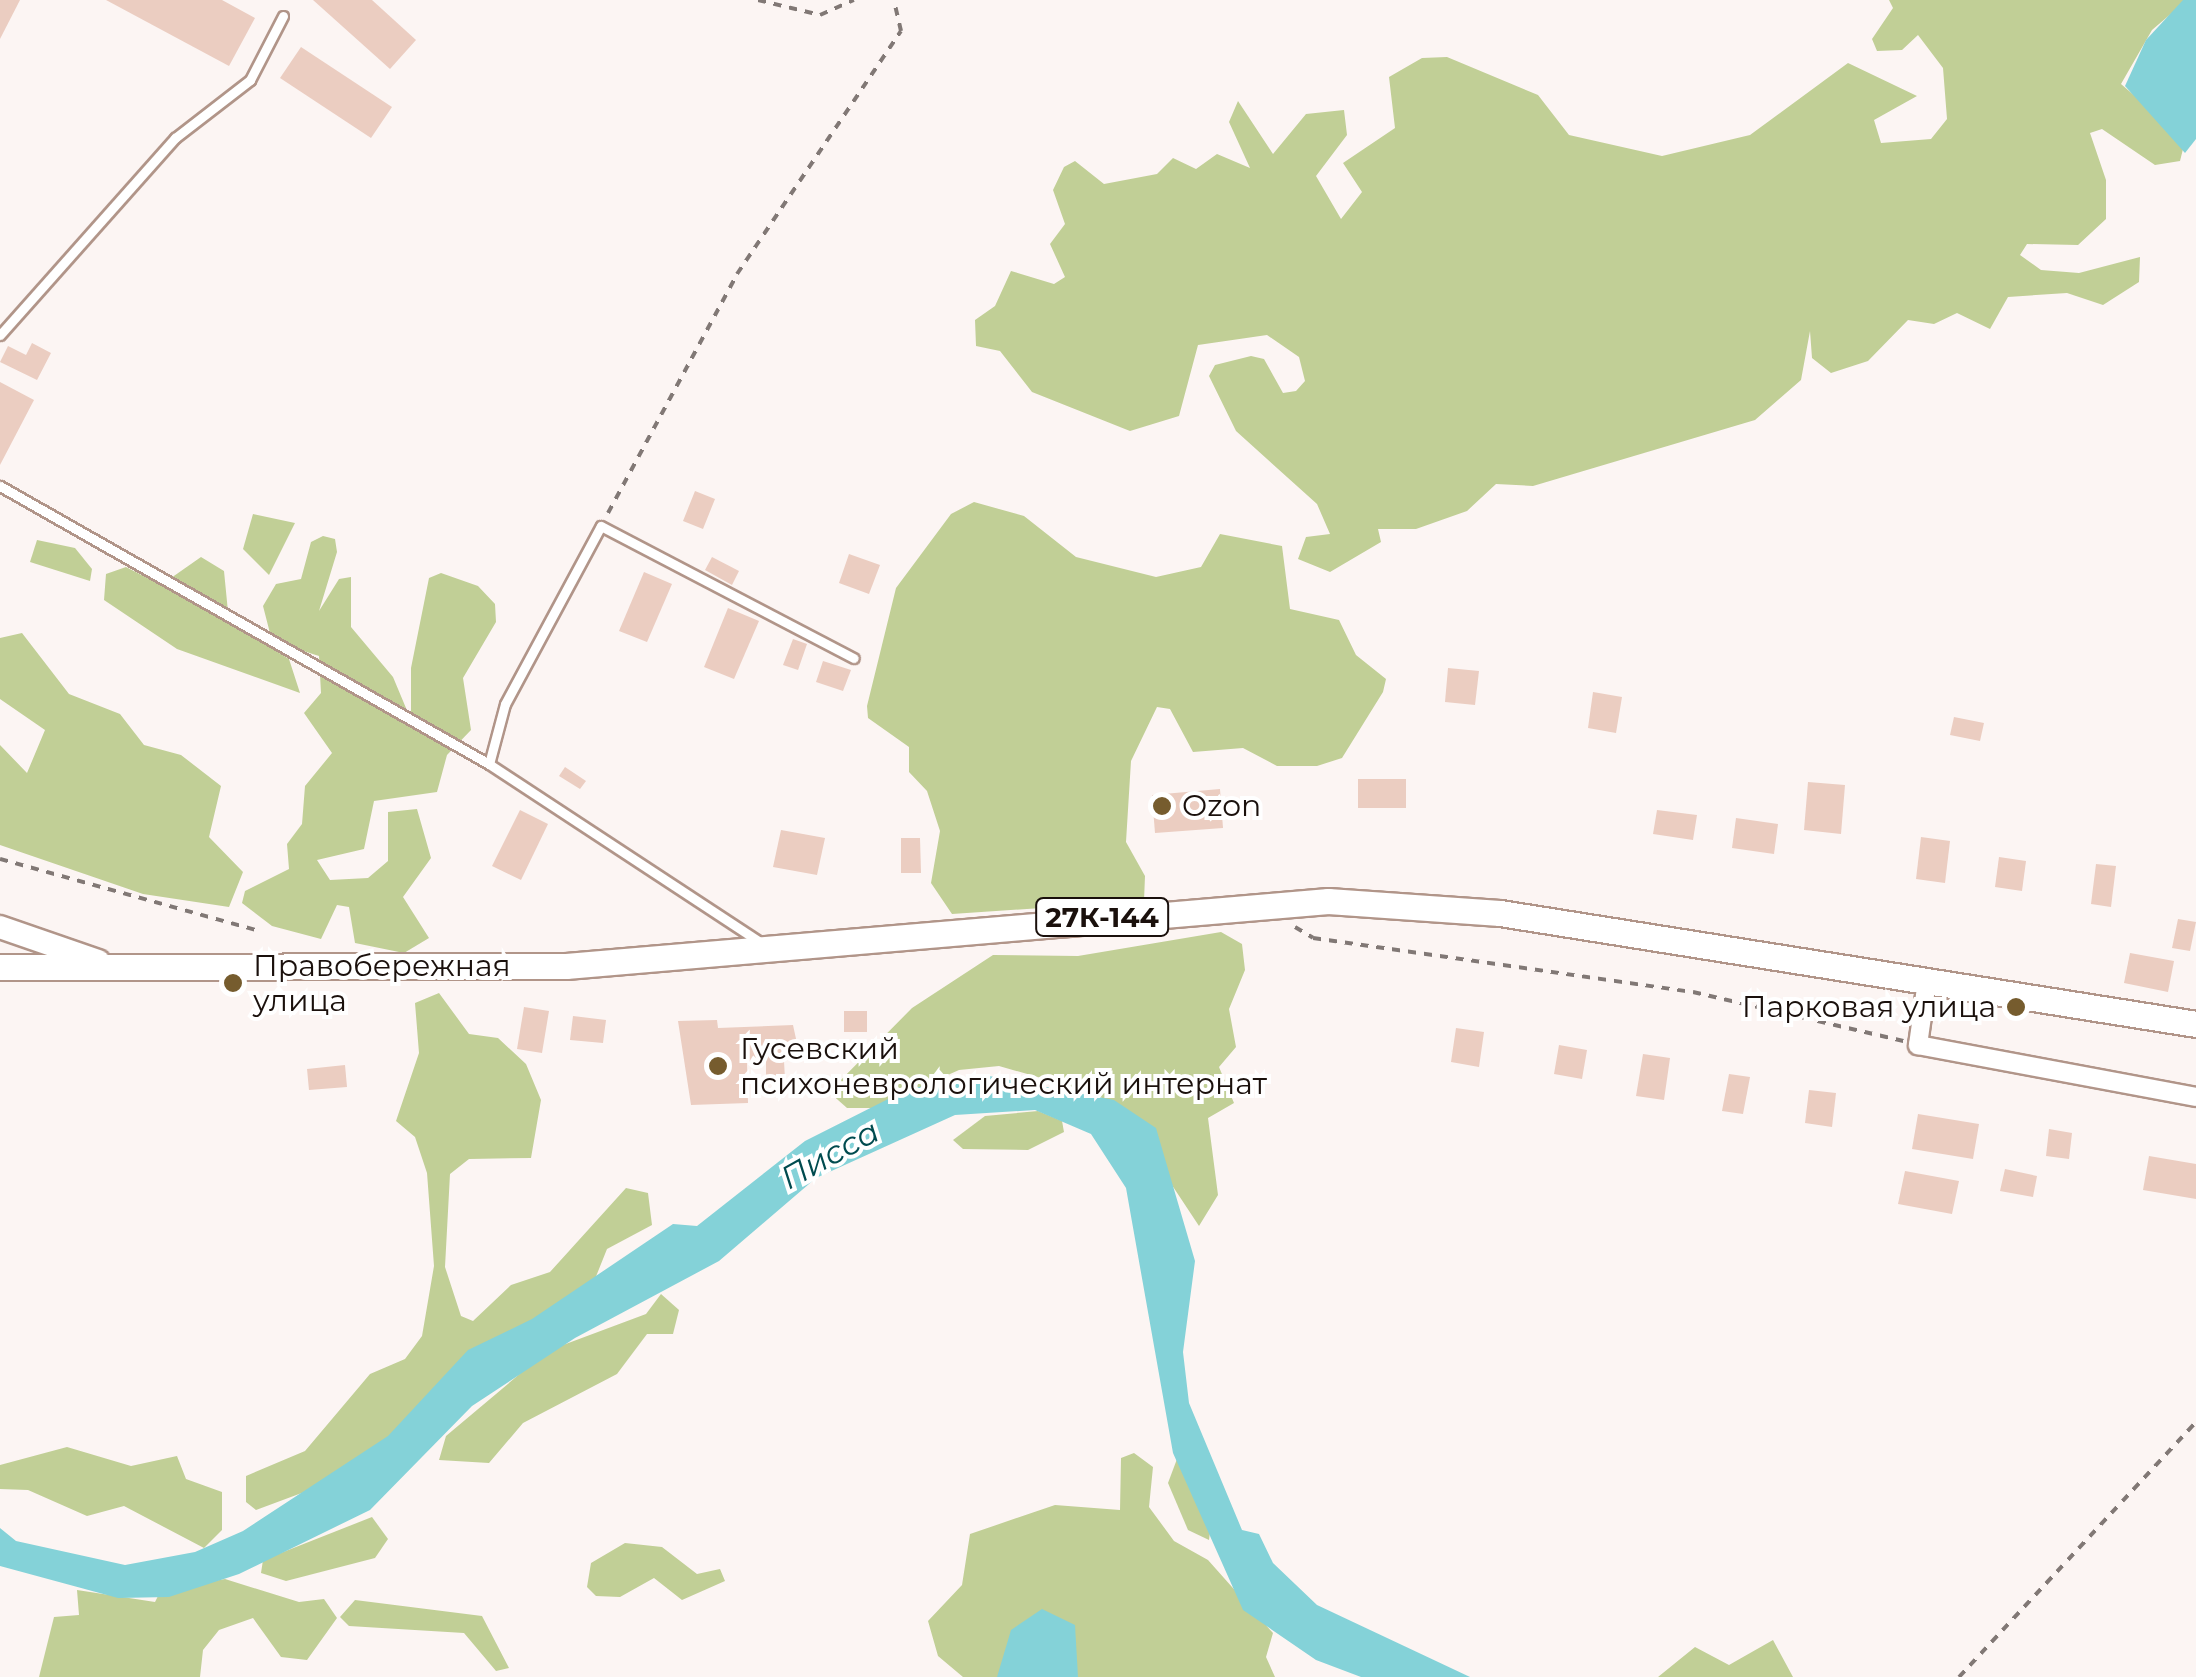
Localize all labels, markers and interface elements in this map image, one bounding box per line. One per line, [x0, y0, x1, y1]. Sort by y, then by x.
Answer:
place label: Ozon [1182, 788, 1261, 824]
marker: Ozon [1151, 795, 1173, 817]
road number: 27К-144 [1034, 894, 1170, 940]
place label: Правобережная улица [253, 948, 511, 1018]
marker: Правобережная улица [222, 972, 244, 994]
place label: Парковая улица [1742, 989, 1996, 1025]
marker: Парковая улица [2005, 996, 2027, 1018]
place label: Гусевский психоневрологический интернат [740, 1031, 1267, 1102]
marker: Гусевский психоневрологический интернат [705, 1053, 731, 1079]
water label: Писса [774, 1112, 886, 1198]

